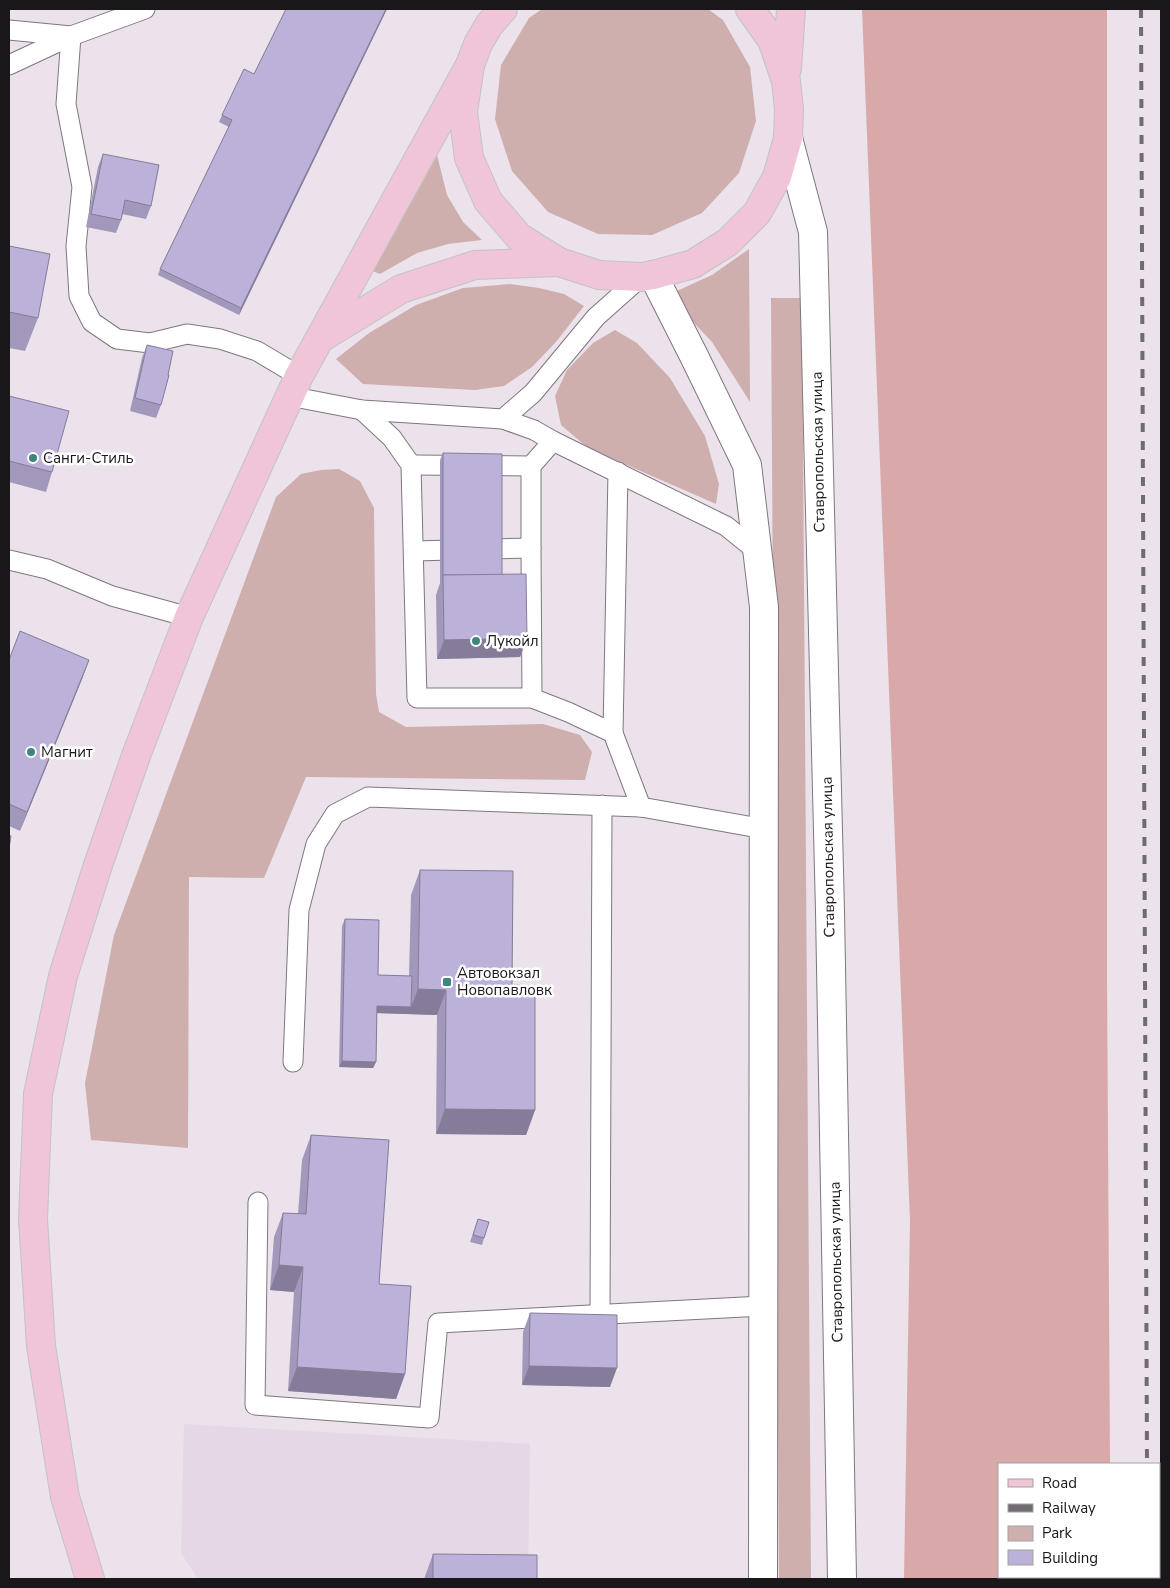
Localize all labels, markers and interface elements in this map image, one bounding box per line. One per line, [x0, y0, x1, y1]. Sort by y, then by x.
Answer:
street label: Ставропольская улица [807, 371, 829, 533]
place label: Санги-Стиль [43, 448, 134, 468]
marker: Санги-Стиль [27, 452, 39, 464]
place label: Лукойл [486, 631, 539, 651]
marker: Лукойл [470, 635, 482, 647]
place label: Магнит [41, 742, 93, 762]
marker: Магнит [25, 746, 37, 758]
street label: Ставропольская улица [817, 776, 839, 938]
place label: Автовокзал Новопавловк [457, 963, 552, 1000]
marker: Автовокзал Новопавловк [441, 976, 453, 988]
street label: Ставропольская улица [825, 1181, 847, 1343]
legend [998, 1463, 1160, 1578]
text: Road [1042, 1473, 1077, 1493]
text: Railway [1042, 1498, 1096, 1518]
text: Park [1042, 1523, 1072, 1543]
text: Building [1042, 1548, 1098, 1568]

